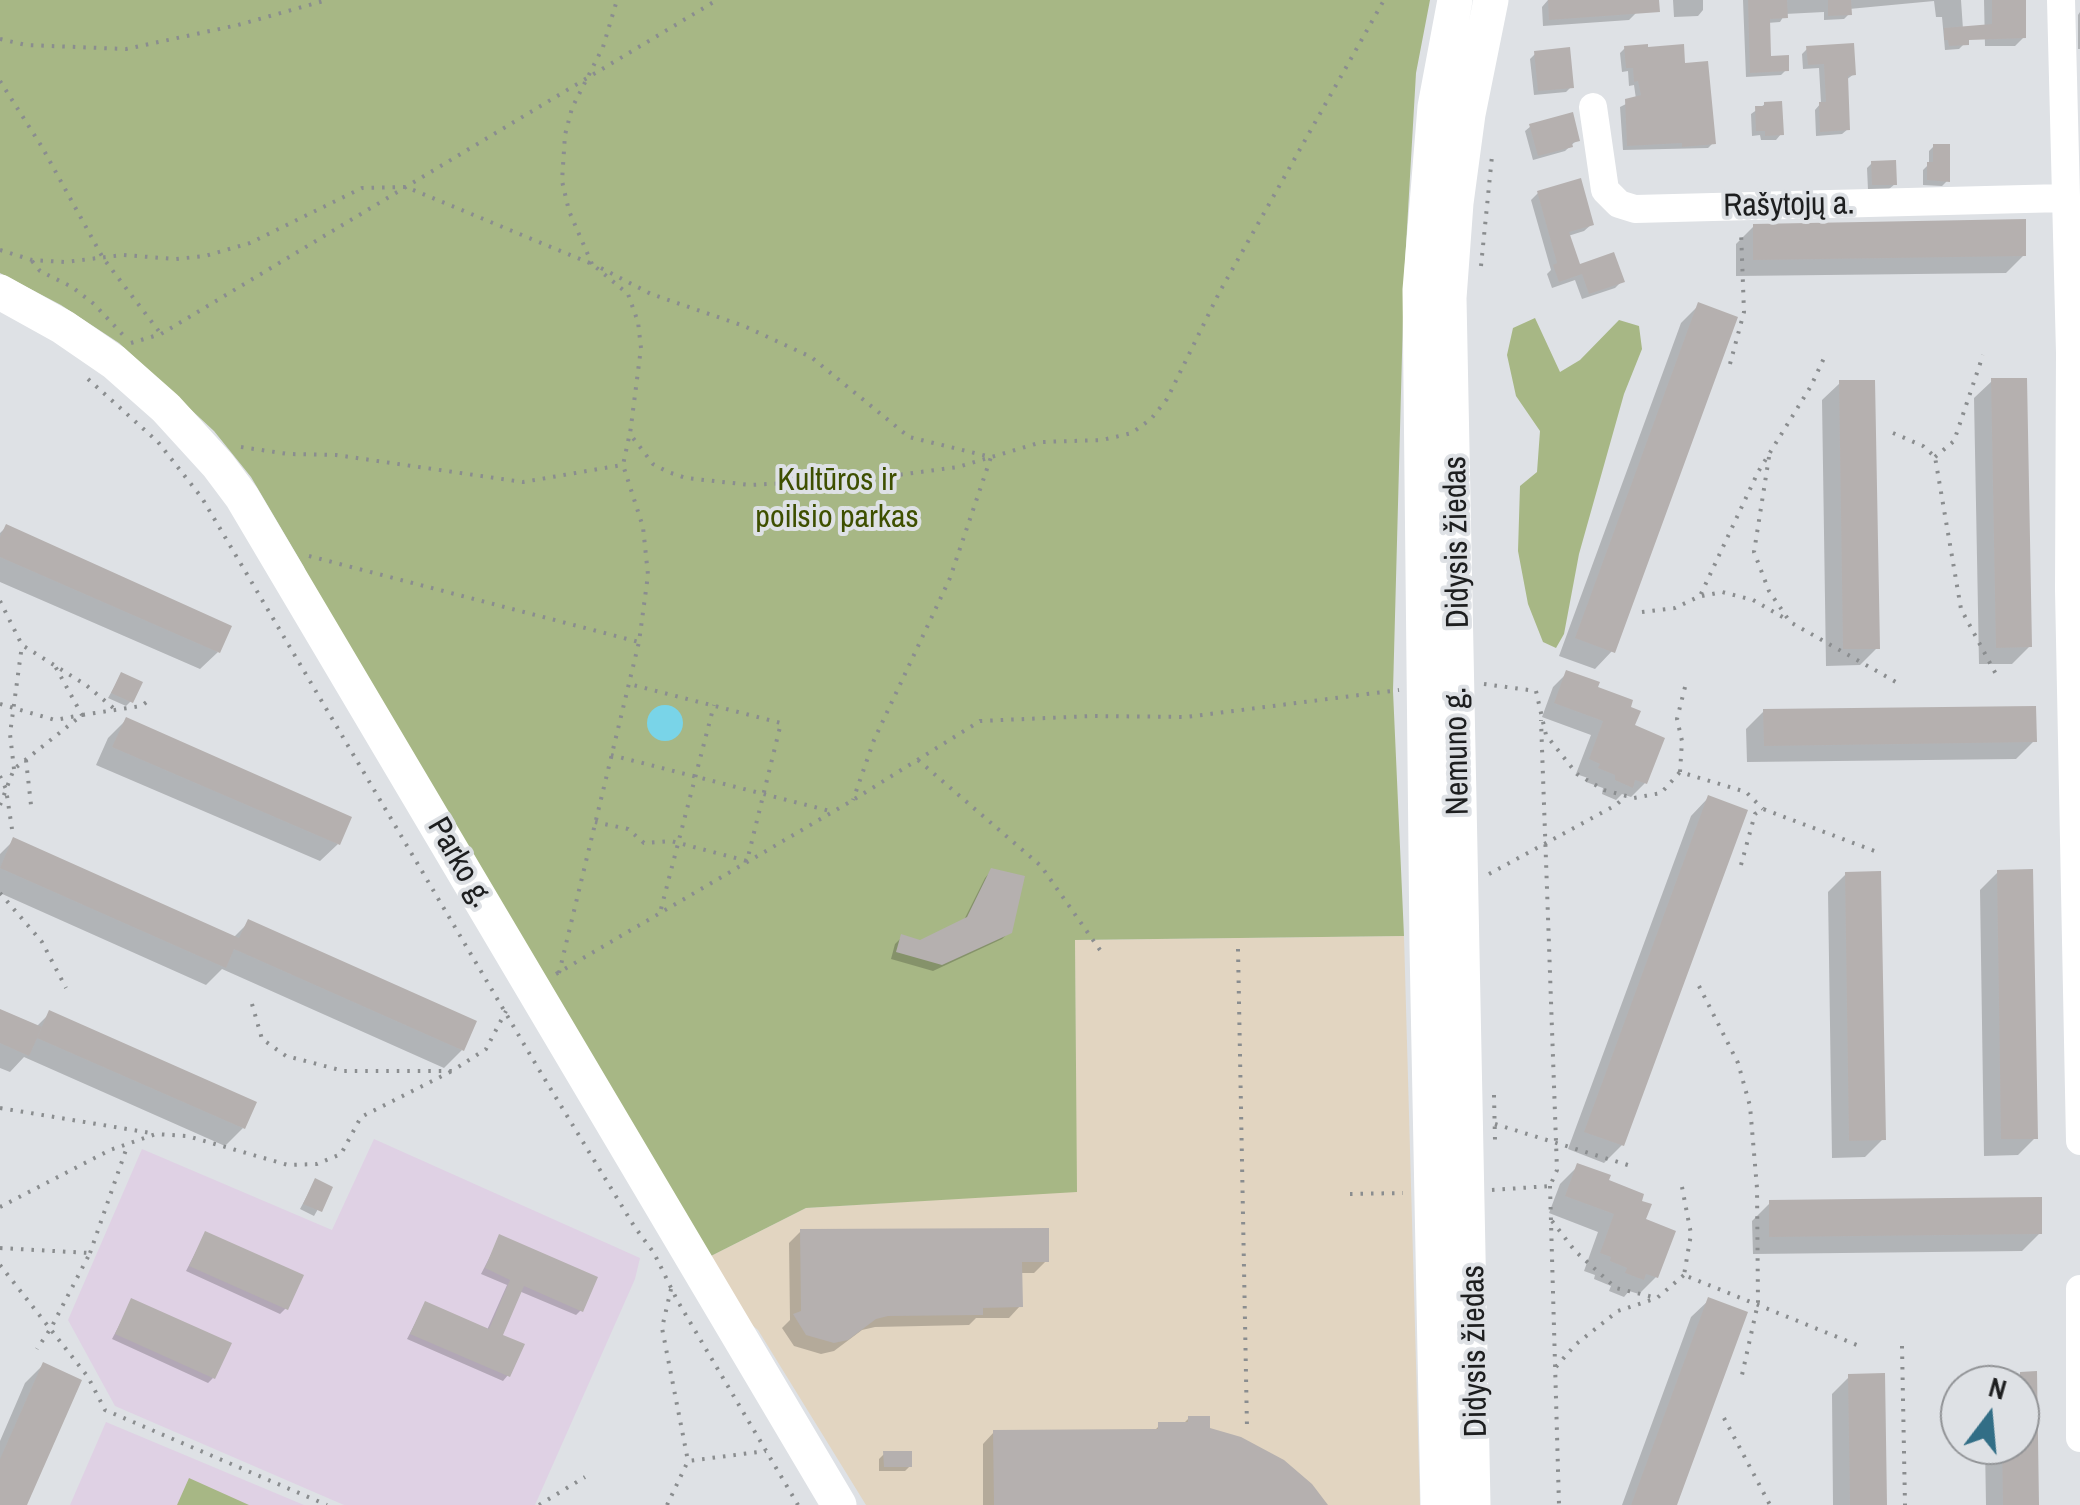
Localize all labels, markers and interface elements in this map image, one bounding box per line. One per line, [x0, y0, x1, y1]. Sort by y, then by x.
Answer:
street label: Rašytojų a. [1723, 186, 1855, 226]
street label: Didysis žiedas [1437, 456, 1479, 628]
park label: Kultūros ir poilsio parkas [755, 462, 919, 537]
street label: Nemuno g. [1438, 686, 1478, 816]
street label: Parko g. [418, 811, 500, 915]
street label: Didysis žiedas [1455, 1265, 1497, 1437]
north arrow [1940, 1365, 2040, 1465]
text: N [1985, 1368, 2011, 1409]

